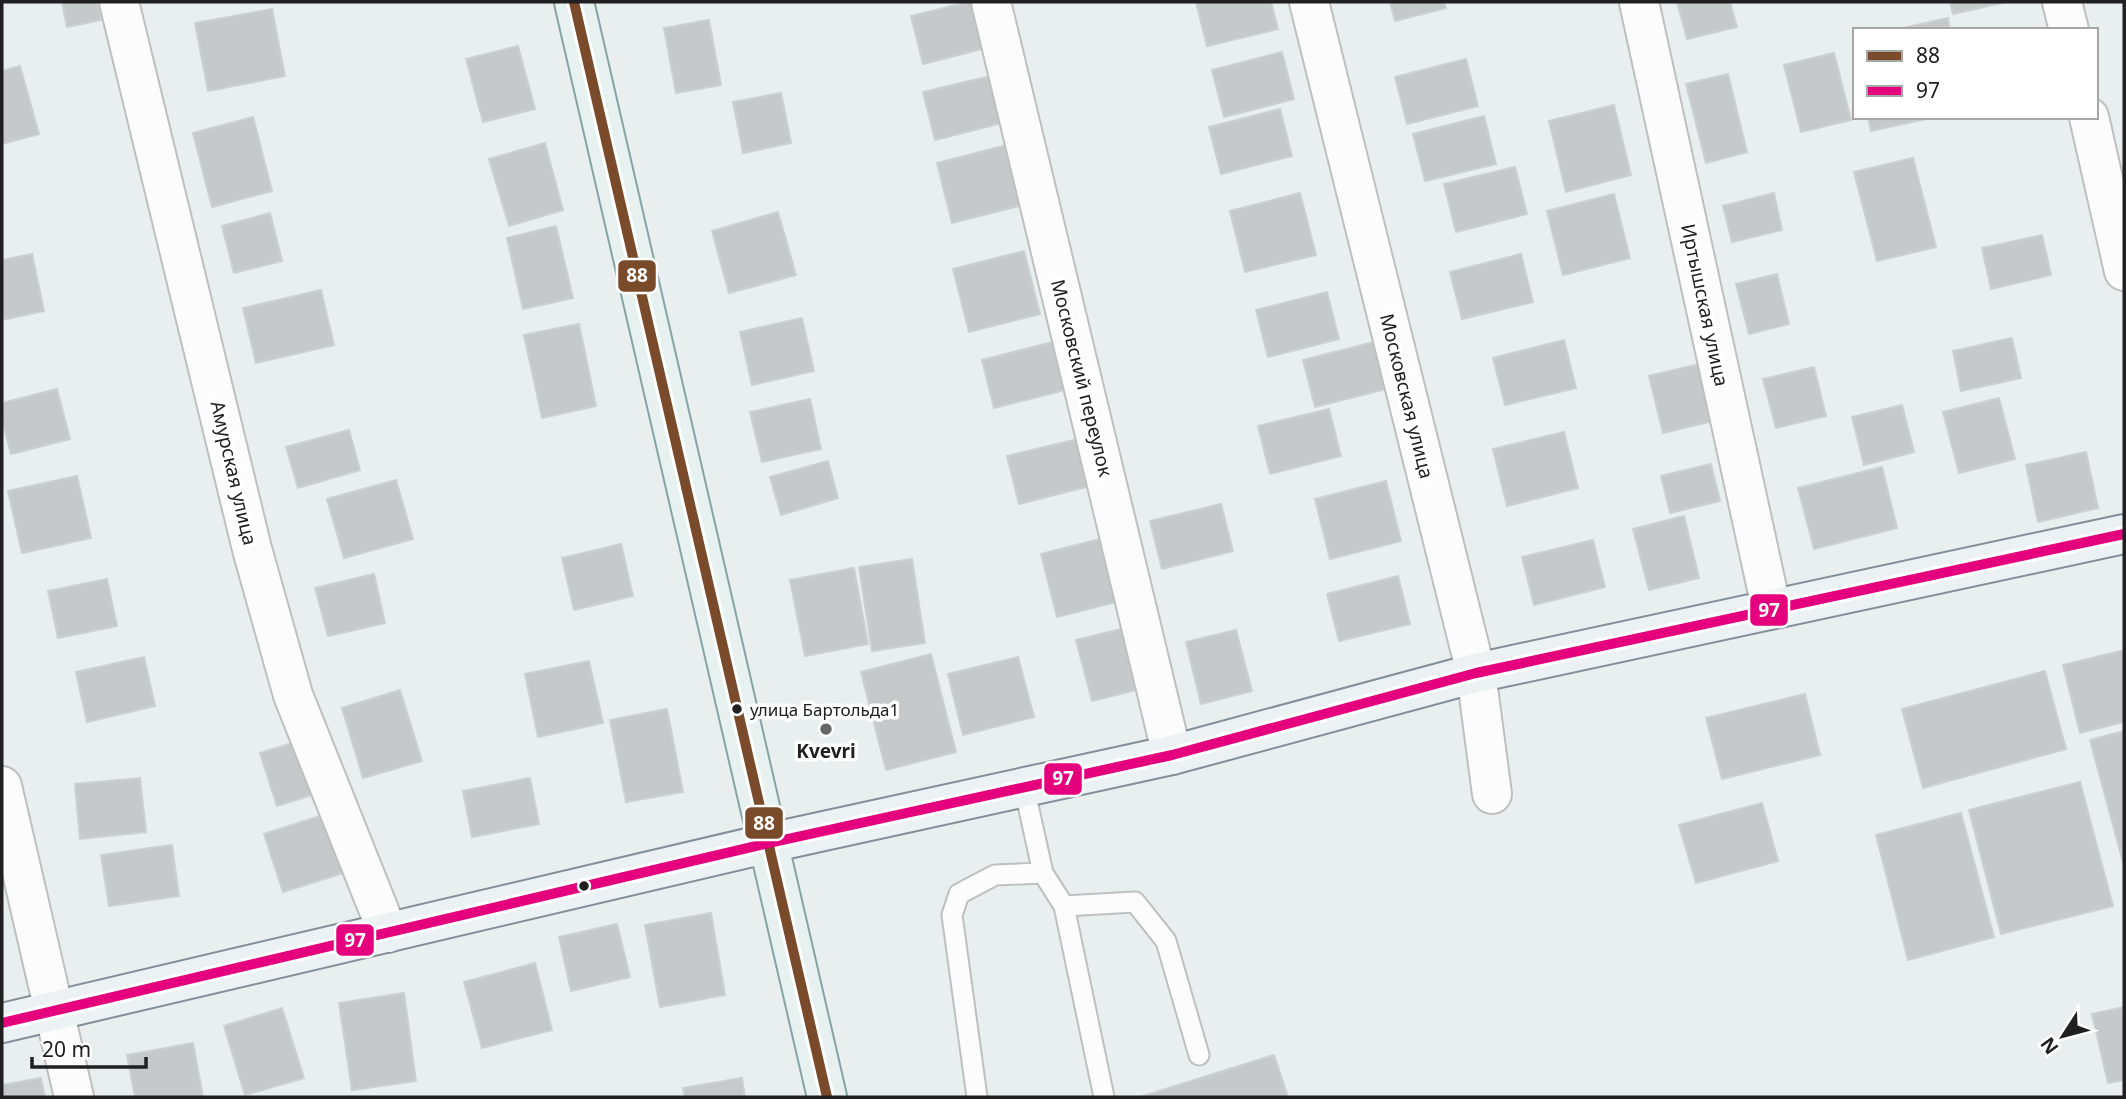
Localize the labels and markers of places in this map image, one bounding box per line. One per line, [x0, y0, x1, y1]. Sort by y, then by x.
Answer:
place label: улица Бартольда1 [750, 698, 899, 721]
marker: улица Бартольда1 [730, 702, 744, 716]
marker: Kvevri [818, 721, 834, 737]
place label: Kvevri [796, 738, 856, 764]
unlabelled marker [577, 879, 591, 893]

